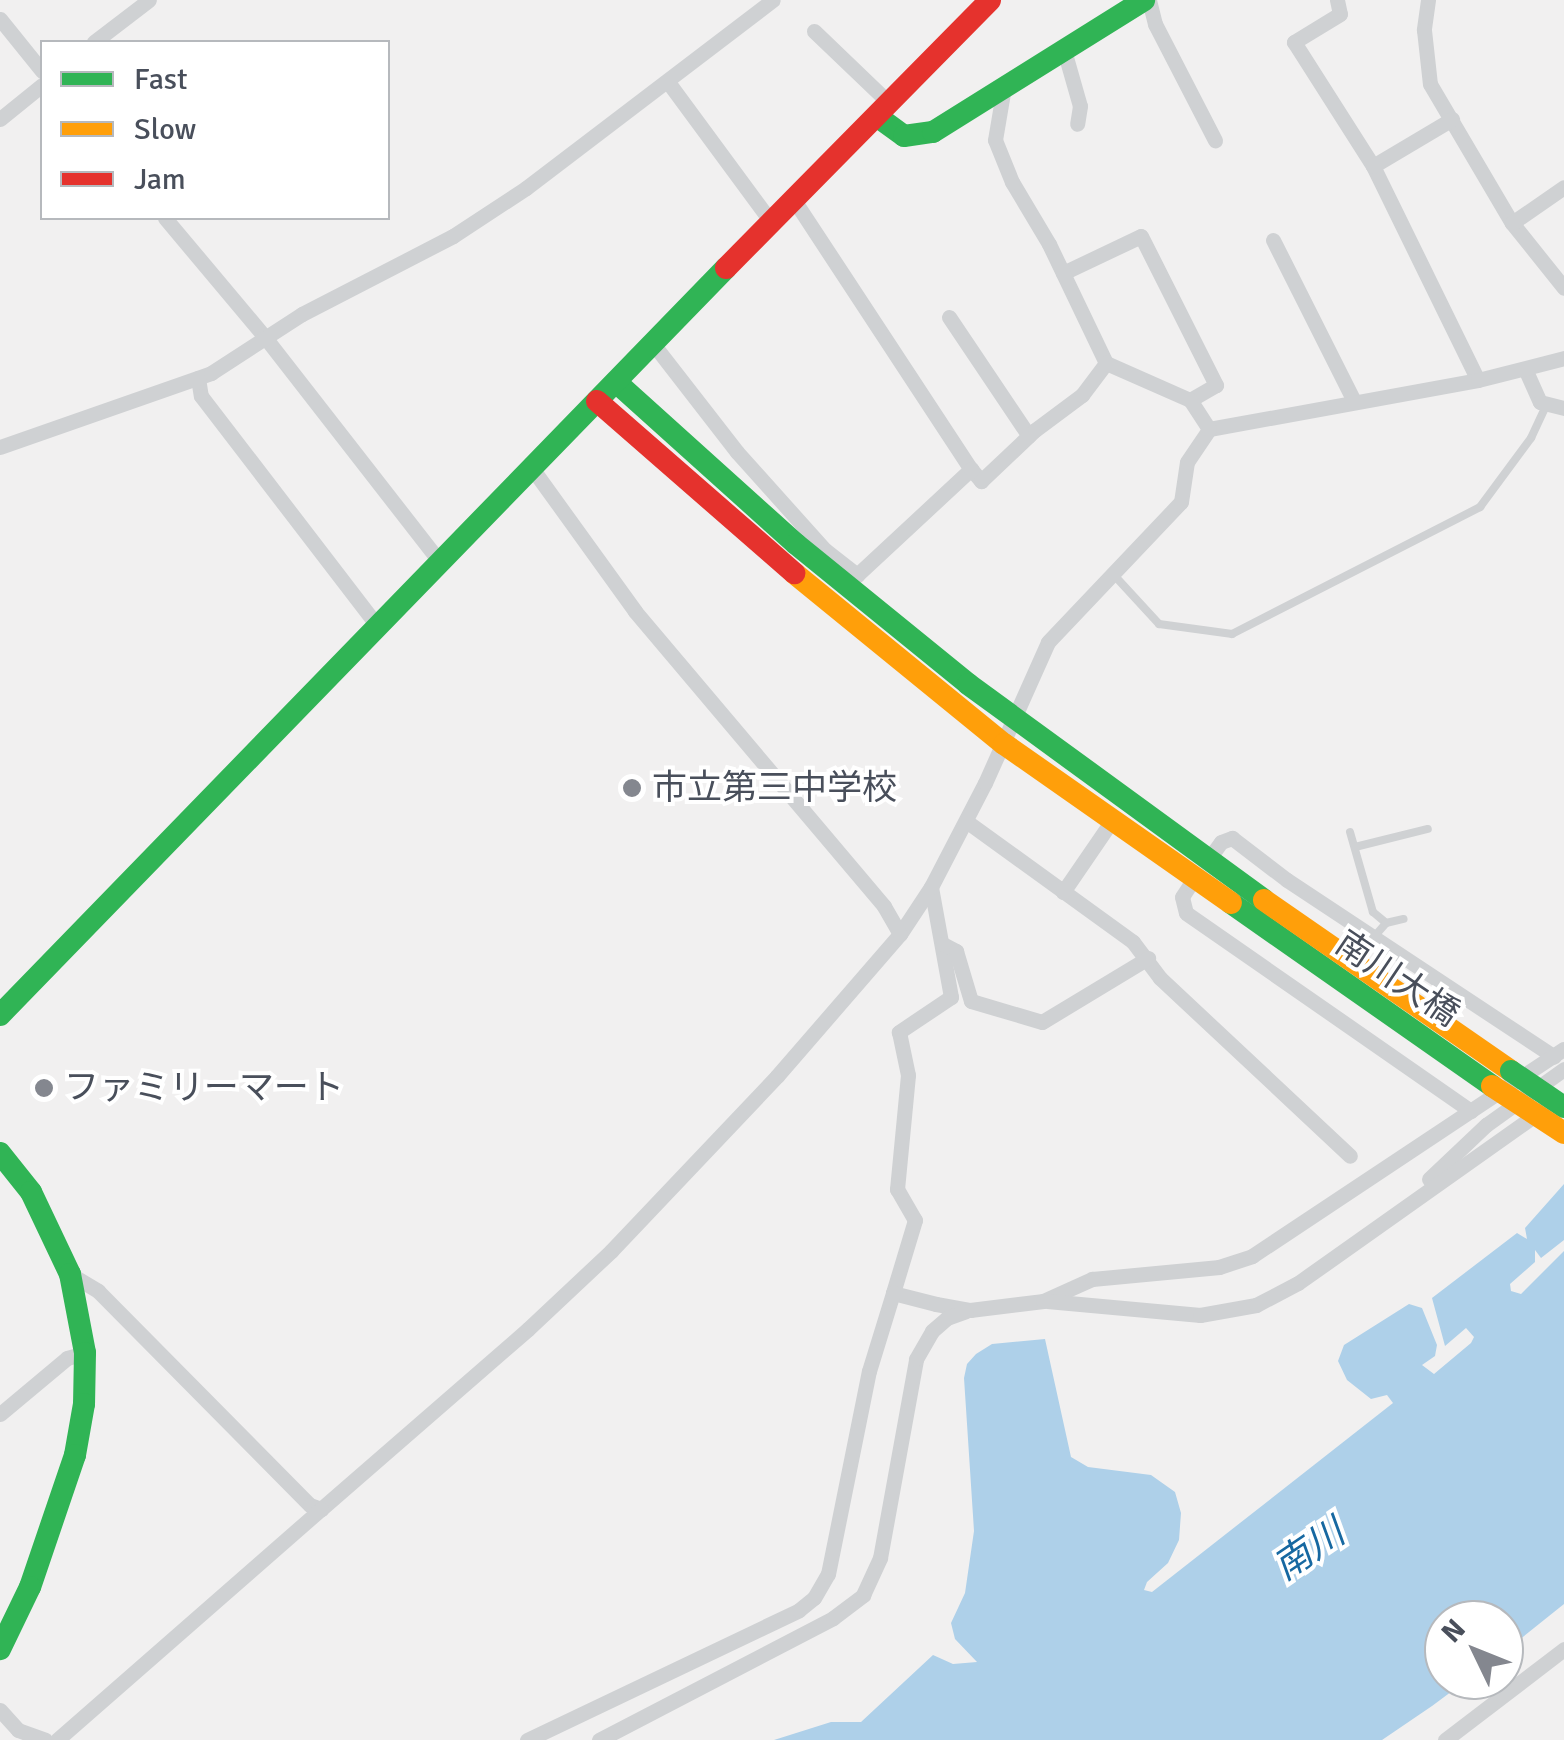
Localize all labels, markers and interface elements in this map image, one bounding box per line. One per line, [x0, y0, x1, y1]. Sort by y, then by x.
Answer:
legend [40, 40, 390, 220]
text: Fast [134, 61, 187, 98]
text: Slow [134, 111, 196, 148]
text: Jam [134, 161, 186, 198]
place label: 市立第三中学校 [652, 767, 897, 809]
marker: 市立第三中学校 [621, 777, 643, 799]
street label: 南川大橋 [1327, 922, 1467, 1036]
place label: ファミリーマート [64, 1067, 344, 1109]
marker: ファミリーマート [33, 1077, 55, 1099]
water label: 南川 [1265, 1510, 1353, 1590]
north arrow [1424, 1600, 1524, 1700]
text: N [1434, 1612, 1473, 1650]

